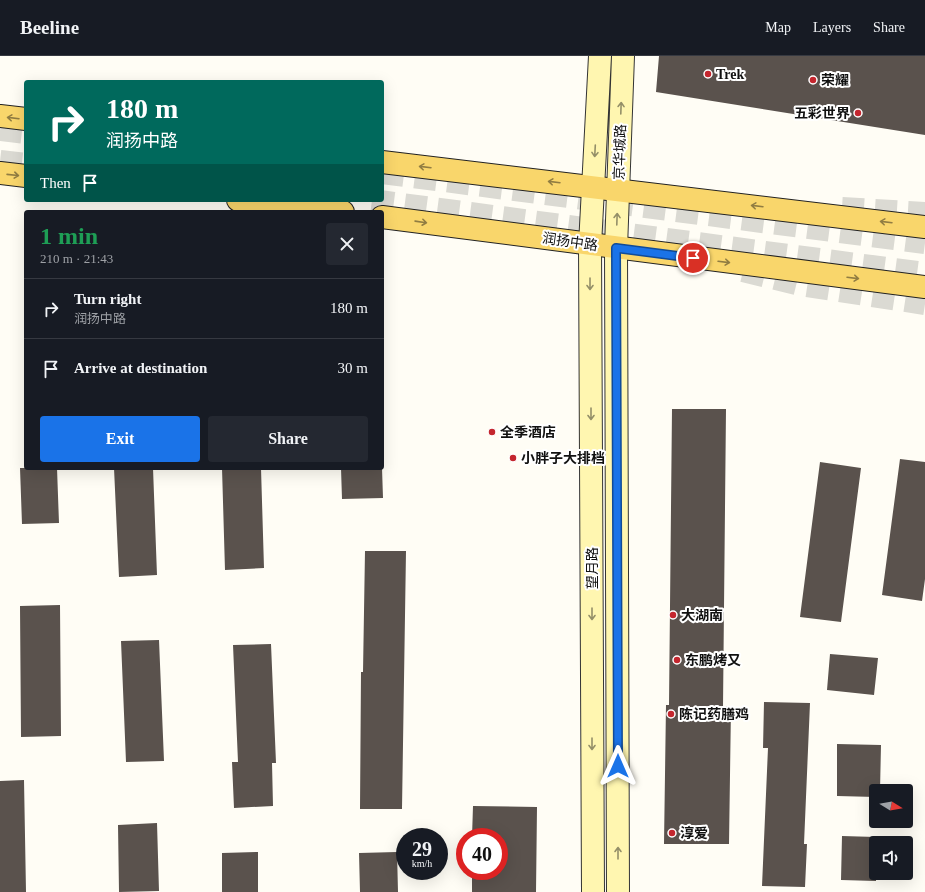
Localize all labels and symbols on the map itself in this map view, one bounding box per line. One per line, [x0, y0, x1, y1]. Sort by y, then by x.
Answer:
place label: Trek [716, 67, 744, 82]
marker: Trek [703, 69, 713, 79]
place label: 荣耀 [821, 73, 849, 88]
marker: 荣耀 [808, 75, 818, 85]
one-way arrow [618, 102, 625, 115]
place label: 五彩世界 [794, 106, 850, 121]
marker: 五彩世界 [853, 108, 863, 118]
one-way arrow [7, 114, 20, 122]
street label: 京华城路 [611, 124, 628, 180]
one-way arrow [591, 144, 598, 157]
one-way arrow [419, 163, 432, 171]
one-way arrow [6, 171, 19, 179]
one-way arrow [548, 179, 561, 186]
one-way arrow [751, 202, 764, 210]
one-way arrow [613, 213, 621, 226]
one-way arrow [414, 218, 427, 226]
one-way arrow [880, 218, 893, 226]
street label: 润扬中路 [541, 231, 599, 253]
pin [676, 241, 710, 275]
one-way arrow [717, 258, 730, 266]
one-way arrow [846, 274, 859, 282]
one-way arrow [586, 277, 594, 290]
one-way arrow [587, 407, 595, 420]
place label: 全季酒店 [500, 424, 556, 440]
marker: 全季酒店 [487, 427, 497, 437]
place label: 小胖子大排档 [521, 451, 605, 466]
marker: 小胖子大排档 [508, 453, 518, 463]
street label: 望月路 [585, 547, 600, 589]
one-way arrow [588, 607, 596, 620]
place label: 大湖南 [681, 608, 723, 623]
marker: 大湖南 [668, 610, 678, 620]
place label: 东鹏烤又 [685, 652, 741, 668]
marker: 东鹏烤又 [672, 655, 682, 665]
place label: 陈记药膳鸡 [679, 707, 749, 722]
marker: 陈记药膳鸡 [666, 709, 676, 719]
one-way arrow [589, 737, 596, 750]
position arrow [597, 745, 639, 787]
north arrow [869, 784, 913, 828]
place label: 淳爱 [680, 825, 708, 841]
speed limit sign: 40 [456, 828, 508, 880]
marker: 淳爱 [667, 828, 677, 838]
one-way arrow [614, 847, 622, 860]

